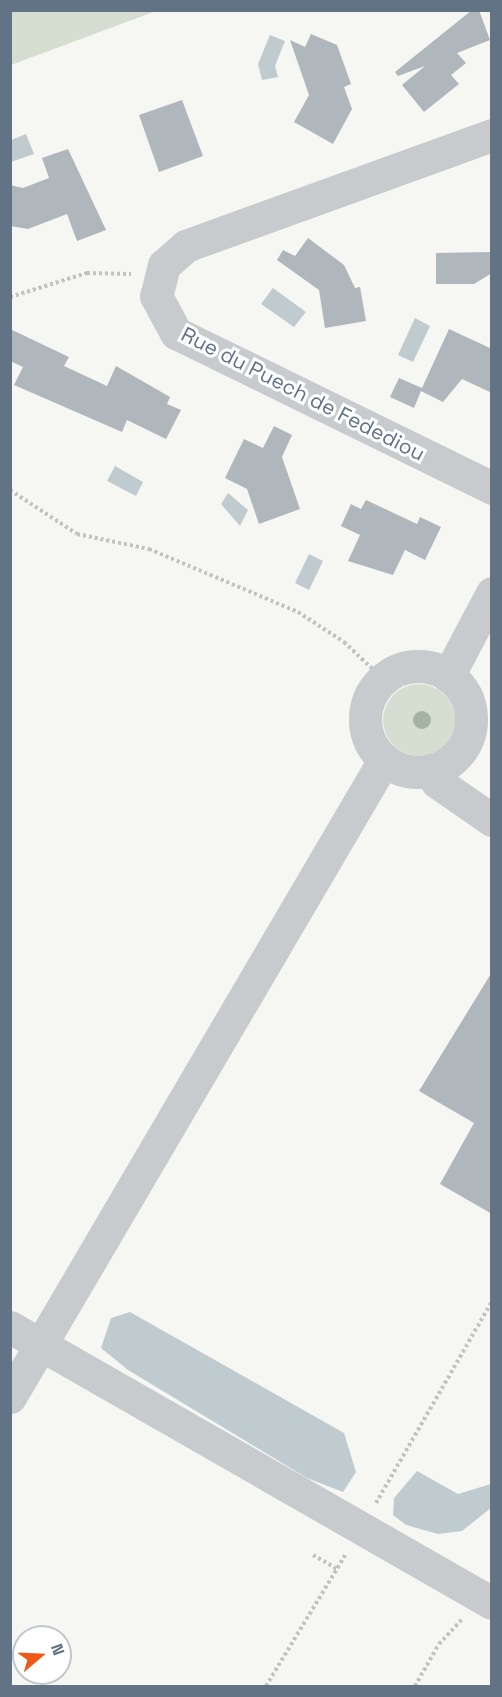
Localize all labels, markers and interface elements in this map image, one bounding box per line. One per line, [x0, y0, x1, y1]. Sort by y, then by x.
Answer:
street label: Rue du Puech de Fedediou [177, 322, 429, 466]
north arrow [12, 1625, 72, 1685]
text: N [46, 1641, 69, 1658]

